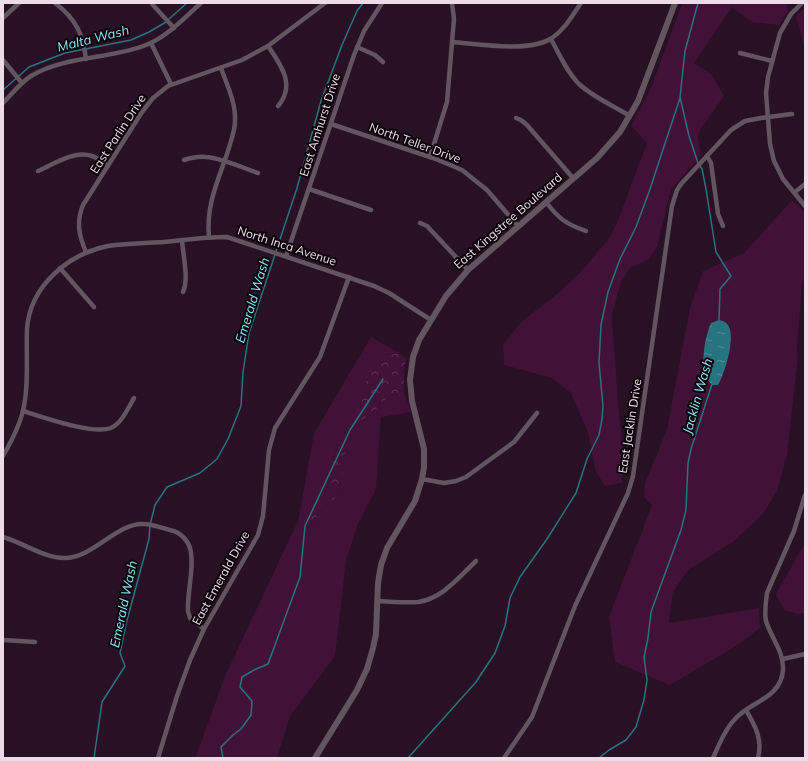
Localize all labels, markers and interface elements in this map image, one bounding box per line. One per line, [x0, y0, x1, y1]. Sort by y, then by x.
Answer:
water label: Malta Wash [55, 21, 131, 55]
street label: East Amhurst Drive [296, 72, 343, 178]
street label: East Parlin Drive [86, 91, 149, 176]
street label: North Teller Drive [367, 119, 463, 166]
street label: East Kingstree Boulevard [450, 169, 565, 272]
street label: North Inca Avenue [236, 222, 338, 269]
water label: Emerald Wash [231, 255, 273, 345]
water label: Jacklin Wash [678, 356, 715, 437]
street label: East Jacklin Drive [615, 378, 644, 474]
street label: East Emerald Drive [189, 528, 253, 627]
water label: Emerald Wash [106, 559, 140, 649]

